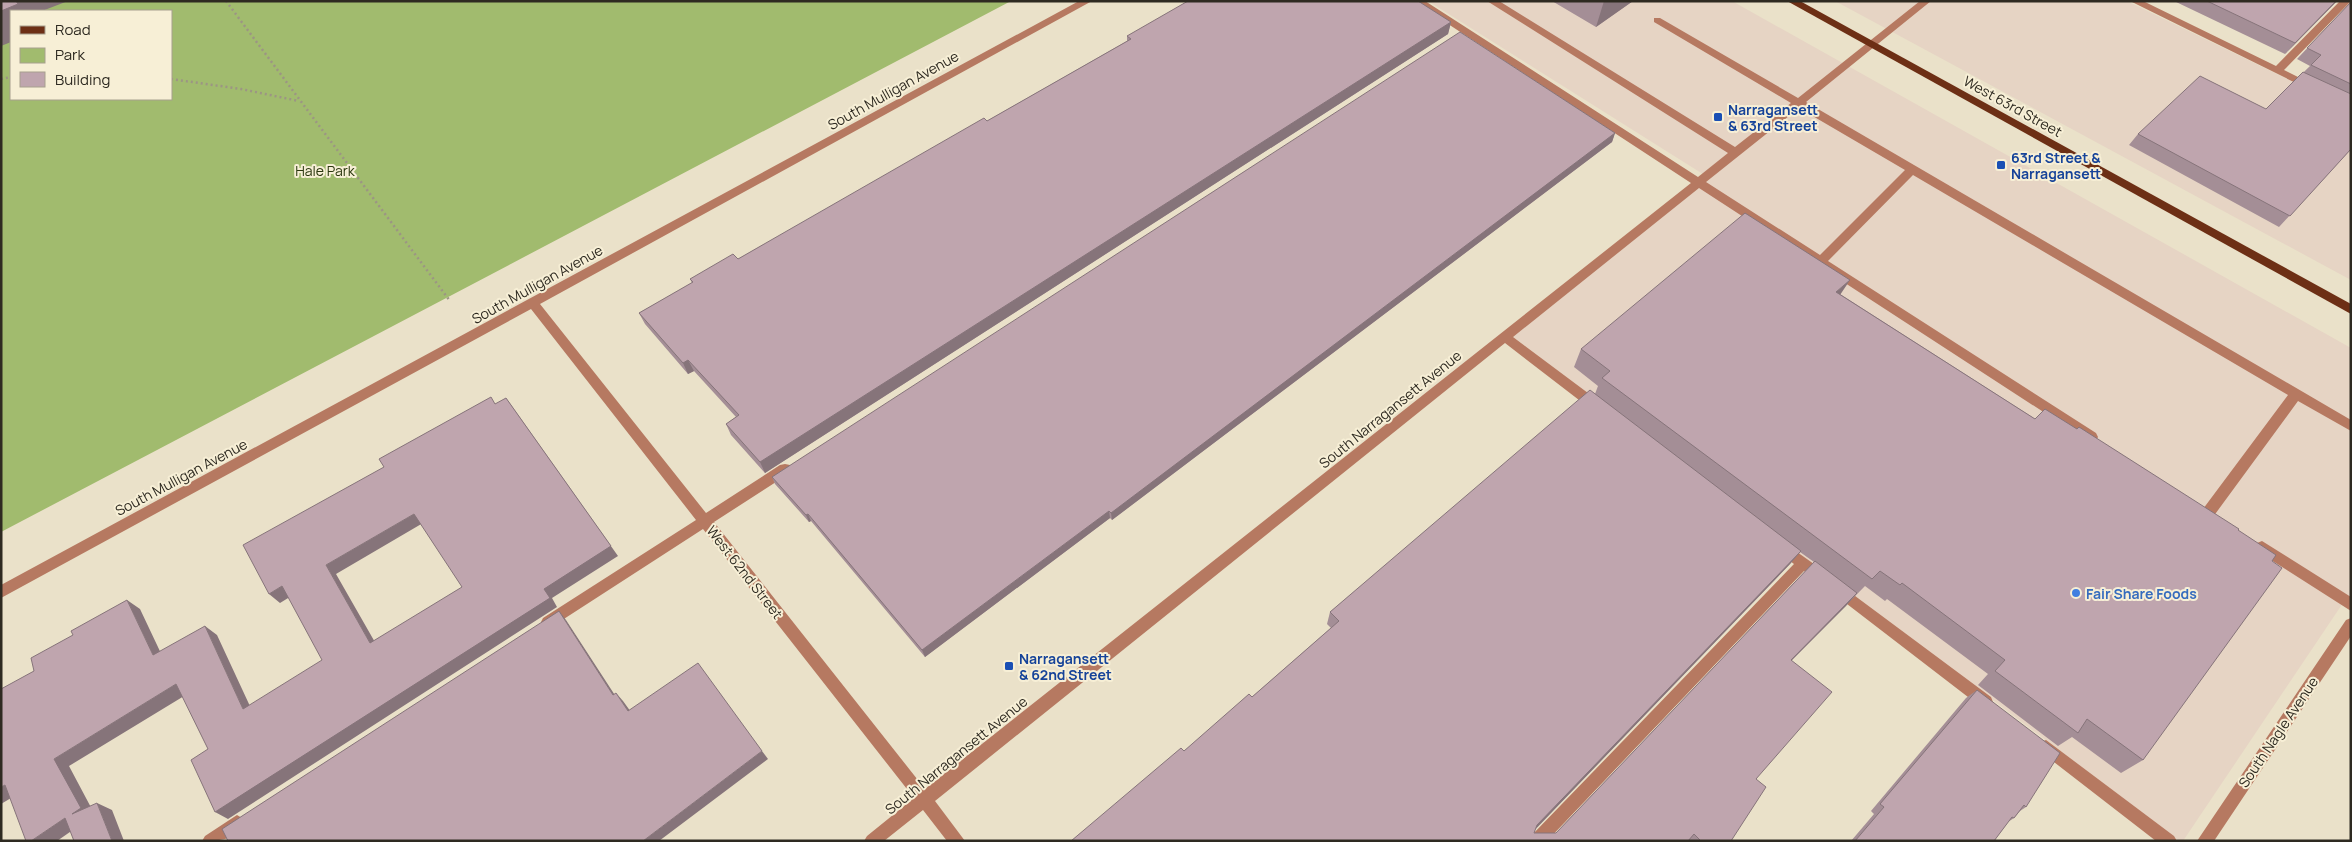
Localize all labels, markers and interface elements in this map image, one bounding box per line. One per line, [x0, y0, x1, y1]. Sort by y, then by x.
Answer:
legend [10, 10, 172, 100]
text: Road [55, 19, 91, 40]
text: Park [55, 44, 85, 65]
street label: South Mulligan Avenue [824, 46, 962, 134]
text: Building [55, 69, 110, 90]
street label: West 63rd Street [1960, 71, 2066, 141]
place label: Narragansett & 63rd Street [1728, 100, 1818, 135]
marker: Narragansett & 63rd Street [1712, 111, 1724, 123]
place label: 63rd Street & Narragansett [2011, 148, 2101, 183]
marker: 63rd Street & Narragansett [1995, 159, 2007, 171]
park label: Hale Park [295, 161, 356, 180]
street label: South Mulligan Avenue [468, 240, 606, 328]
street label: South Narragansett Avenue [1315, 346, 1465, 472]
street label: South Mulligan Avenue [112, 434, 250, 520]
street label: West 62nd Street [703, 521, 788, 623]
place label: Fair Share Foods [2086, 584, 2197, 603]
marker: Fair Share Foods [2070, 587, 2082, 599]
place label: Narragansett & 62nd Street [1019, 649, 1112, 684]
marker: Narragansett & 62nd Street [1003, 660, 1015, 672]
street label: South Nagle Avenue [2234, 673, 2322, 791]
street label: South Narragansett Avenue [881, 692, 1031, 818]

